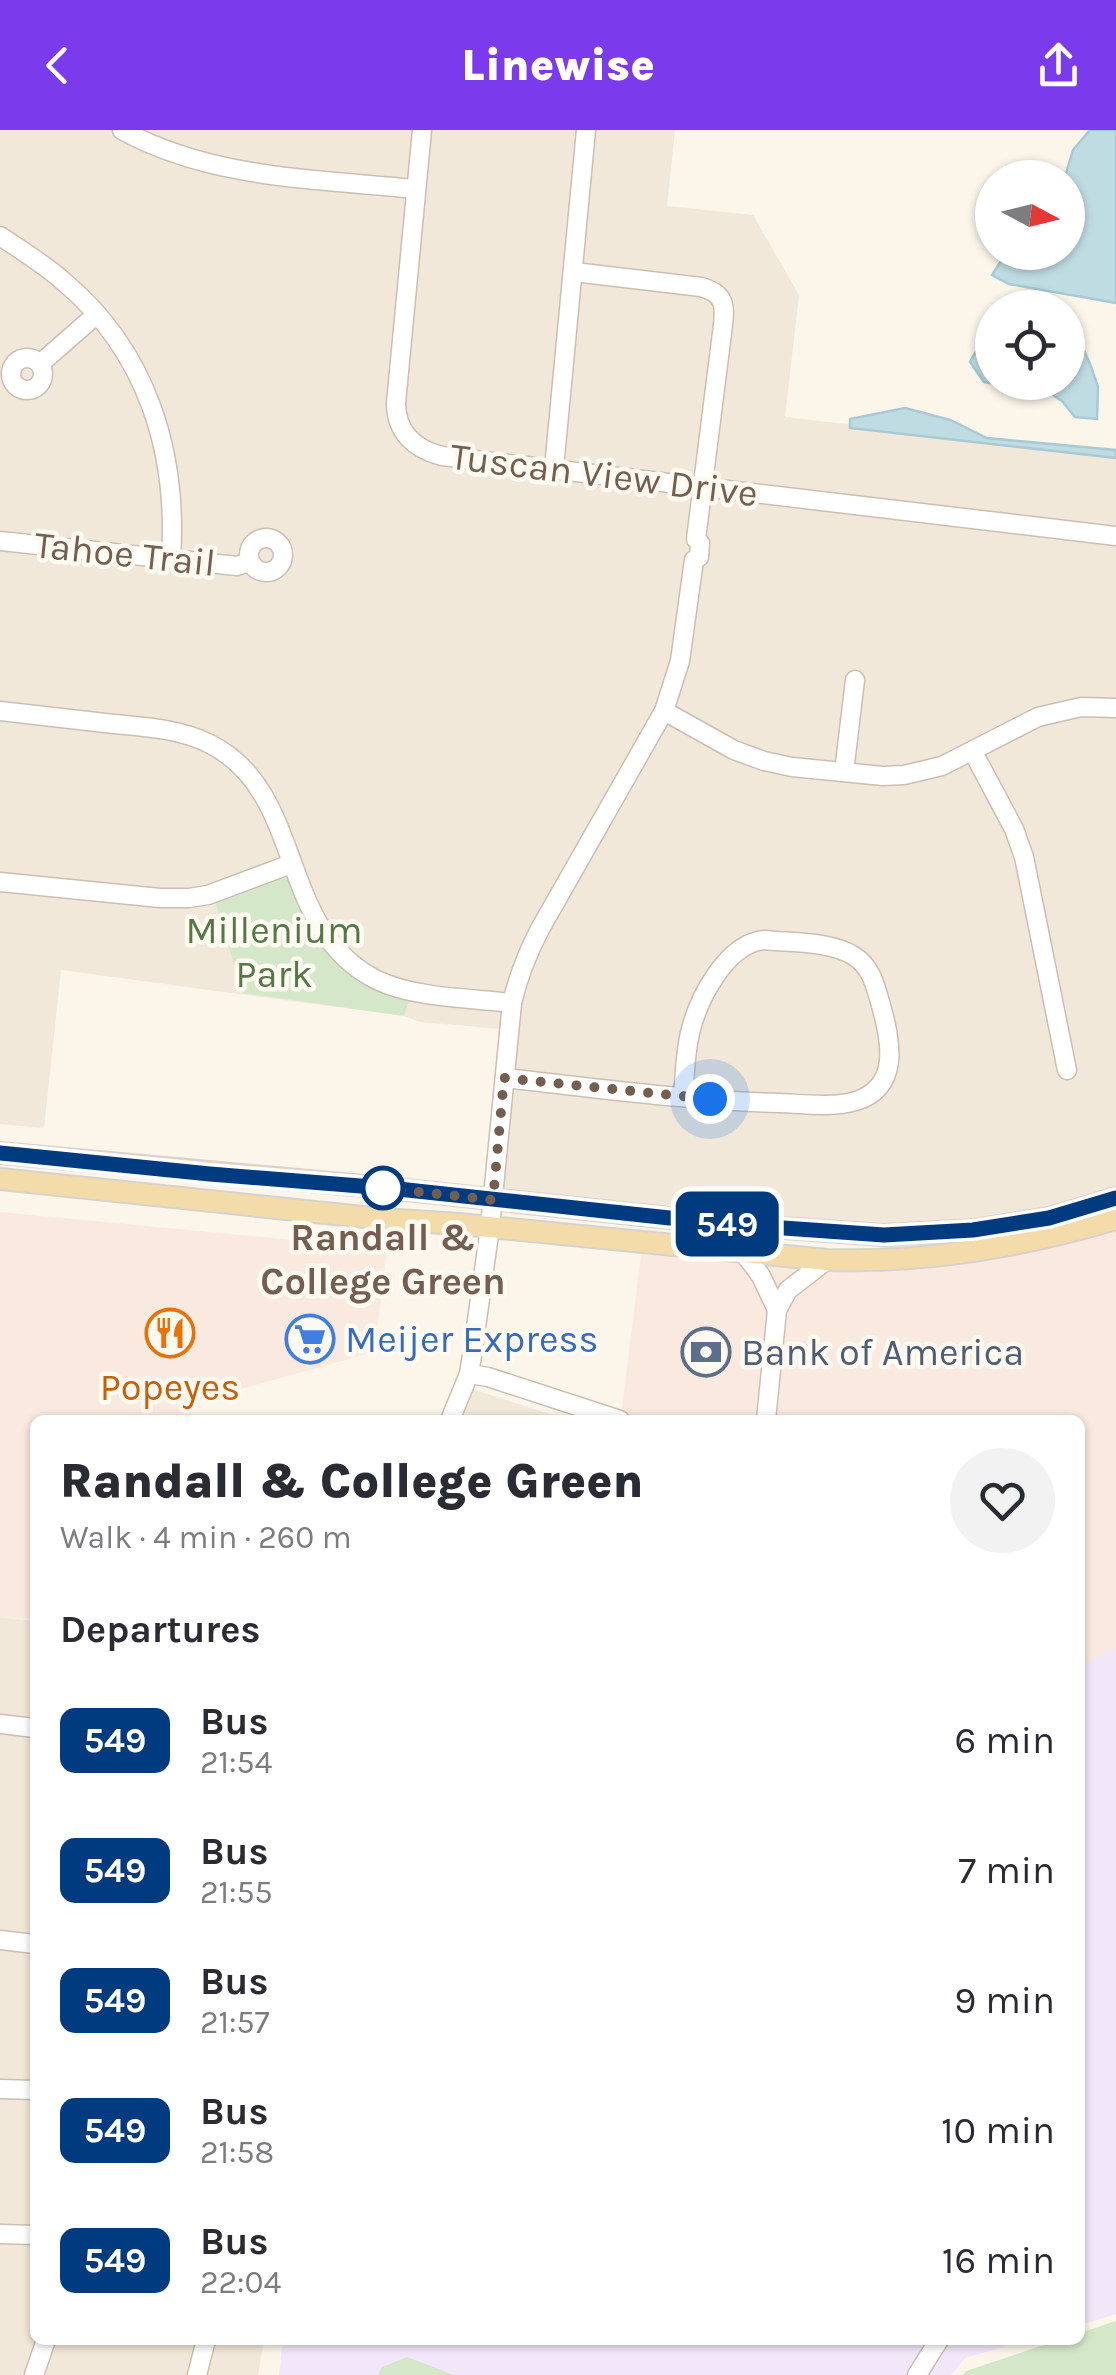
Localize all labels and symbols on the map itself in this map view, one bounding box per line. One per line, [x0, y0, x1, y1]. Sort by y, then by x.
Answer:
north arrow [975, 160, 1085, 270]
street label: Tuscan View Drive [448, 434, 760, 516]
street label: Tahoe Trail [32, 522, 218, 586]
park label: Millenium Park [185, 908, 363, 997]
your location [685, 1074, 735, 1124]
marker: Randall & College Green [362, 1167, 404, 1209]
line badge: 549 [670, 1192, 784, 1256]
place label: Randall & College Green [260, 1215, 506, 1304]
restaurant icon: Popeyes [144, 1307, 196, 1359]
supermarket icon: Meijer Express [284, 1313, 336, 1365]
place label: Meijer Express [345, 1317, 598, 1362]
bank icon: Bank of America [680, 1326, 732, 1378]
place label: Bank of America [741, 1330, 1024, 1375]
place label: Popeyes [100, 1365, 240, 1410]

